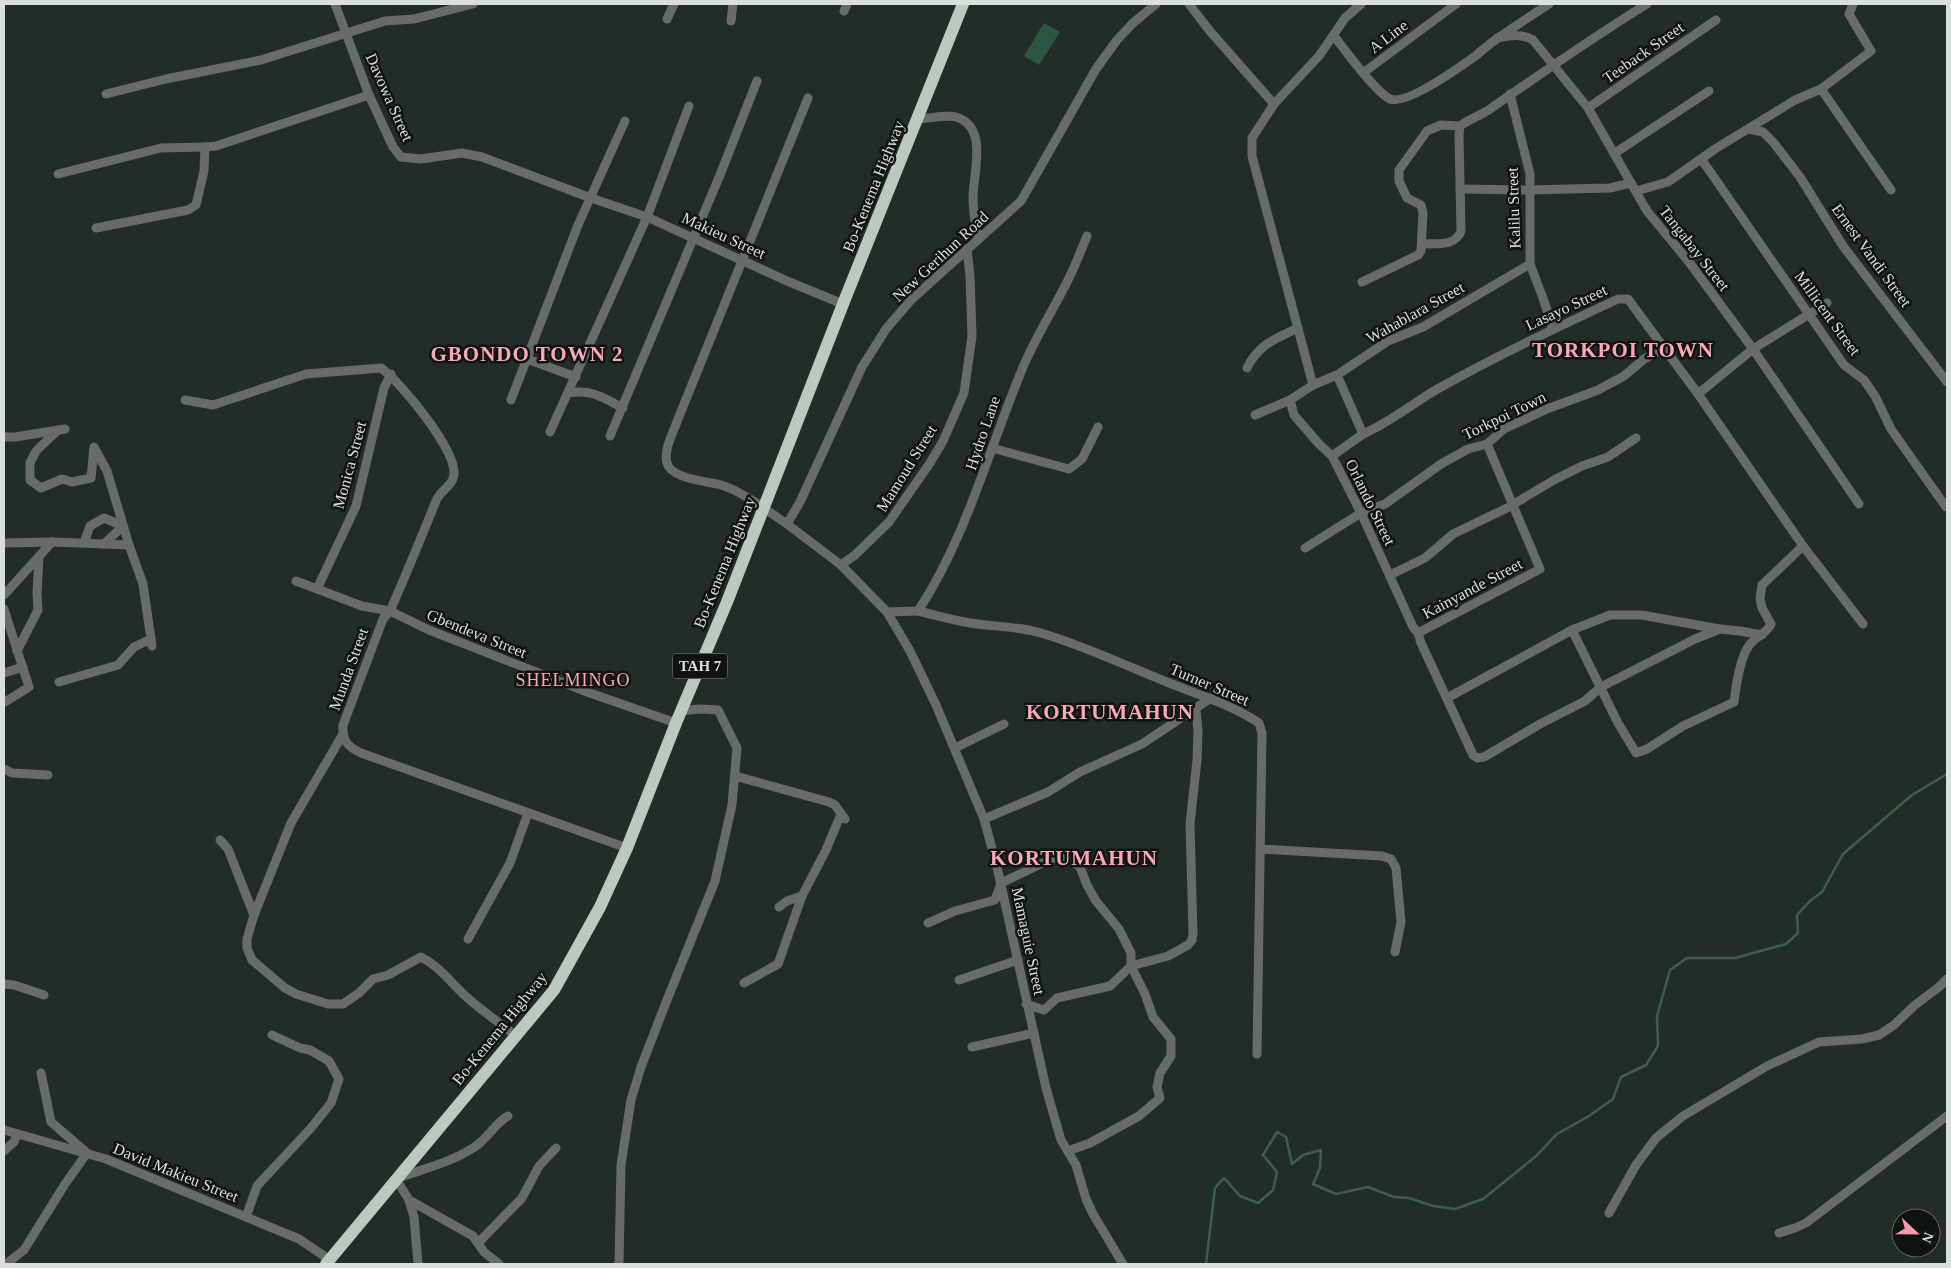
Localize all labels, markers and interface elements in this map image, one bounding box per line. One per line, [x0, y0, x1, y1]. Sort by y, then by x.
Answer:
street label: A Line [1366, 16, 1411, 56]
street label: Teeback Street [1600, 18, 1687, 86]
street label: Davowa Street [363, 51, 417, 144]
street label: Bo-Kenema Highway [839, 118, 908, 255]
street label: Kalilu Street [1504, 167, 1523, 249]
street label: Ernest Vandi Street [1829, 200, 1915, 311]
street label: Tangabay Street [1655, 202, 1733, 295]
street label: New Gerihun Road [889, 208, 992, 305]
street label: Makieu Street [679, 209, 769, 262]
street label: Millicent Street [1791, 268, 1864, 359]
street label: Wahablara Street [1363, 278, 1468, 346]
street label: Lasayo Street [1523, 281, 1610, 335]
district label: TORKPOI TOWN [1532, 338, 1714, 362]
district label: GBONDO TOWN 2 [430, 342, 624, 366]
street label: Torkpoi Town [1460, 388, 1549, 444]
street label: Hydro Lane [962, 394, 1004, 473]
street label: Monica Street [330, 419, 370, 511]
street label: Mamoud Street [873, 421, 940, 515]
street label: Orlando Street [1342, 456, 1399, 549]
street label: Bo-Kenema Highway [690, 494, 759, 631]
street label: Kainyande Street [1419, 555, 1526, 623]
street label: Gbendeva Street [424, 606, 530, 661]
street label: Munda Street [326, 625, 371, 713]
road number: TAH 7 [672, 654, 728, 678]
street label: Turner Street [1168, 660, 1252, 709]
district label: SHELMINGO [516, 670, 631, 690]
district label: KORTUMAHUN [1026, 700, 1194, 724]
district label: KORTUMAHUN [990, 846, 1158, 870]
street label: Mamaguie Street [1008, 886, 1048, 997]
street label: Bo-Kenema Highway [449, 969, 551, 1089]
street label: David Makieu Street [111, 1140, 241, 1206]
north arrow [1891, 1208, 1941, 1258]
text: N [1919, 1230, 1936, 1245]

